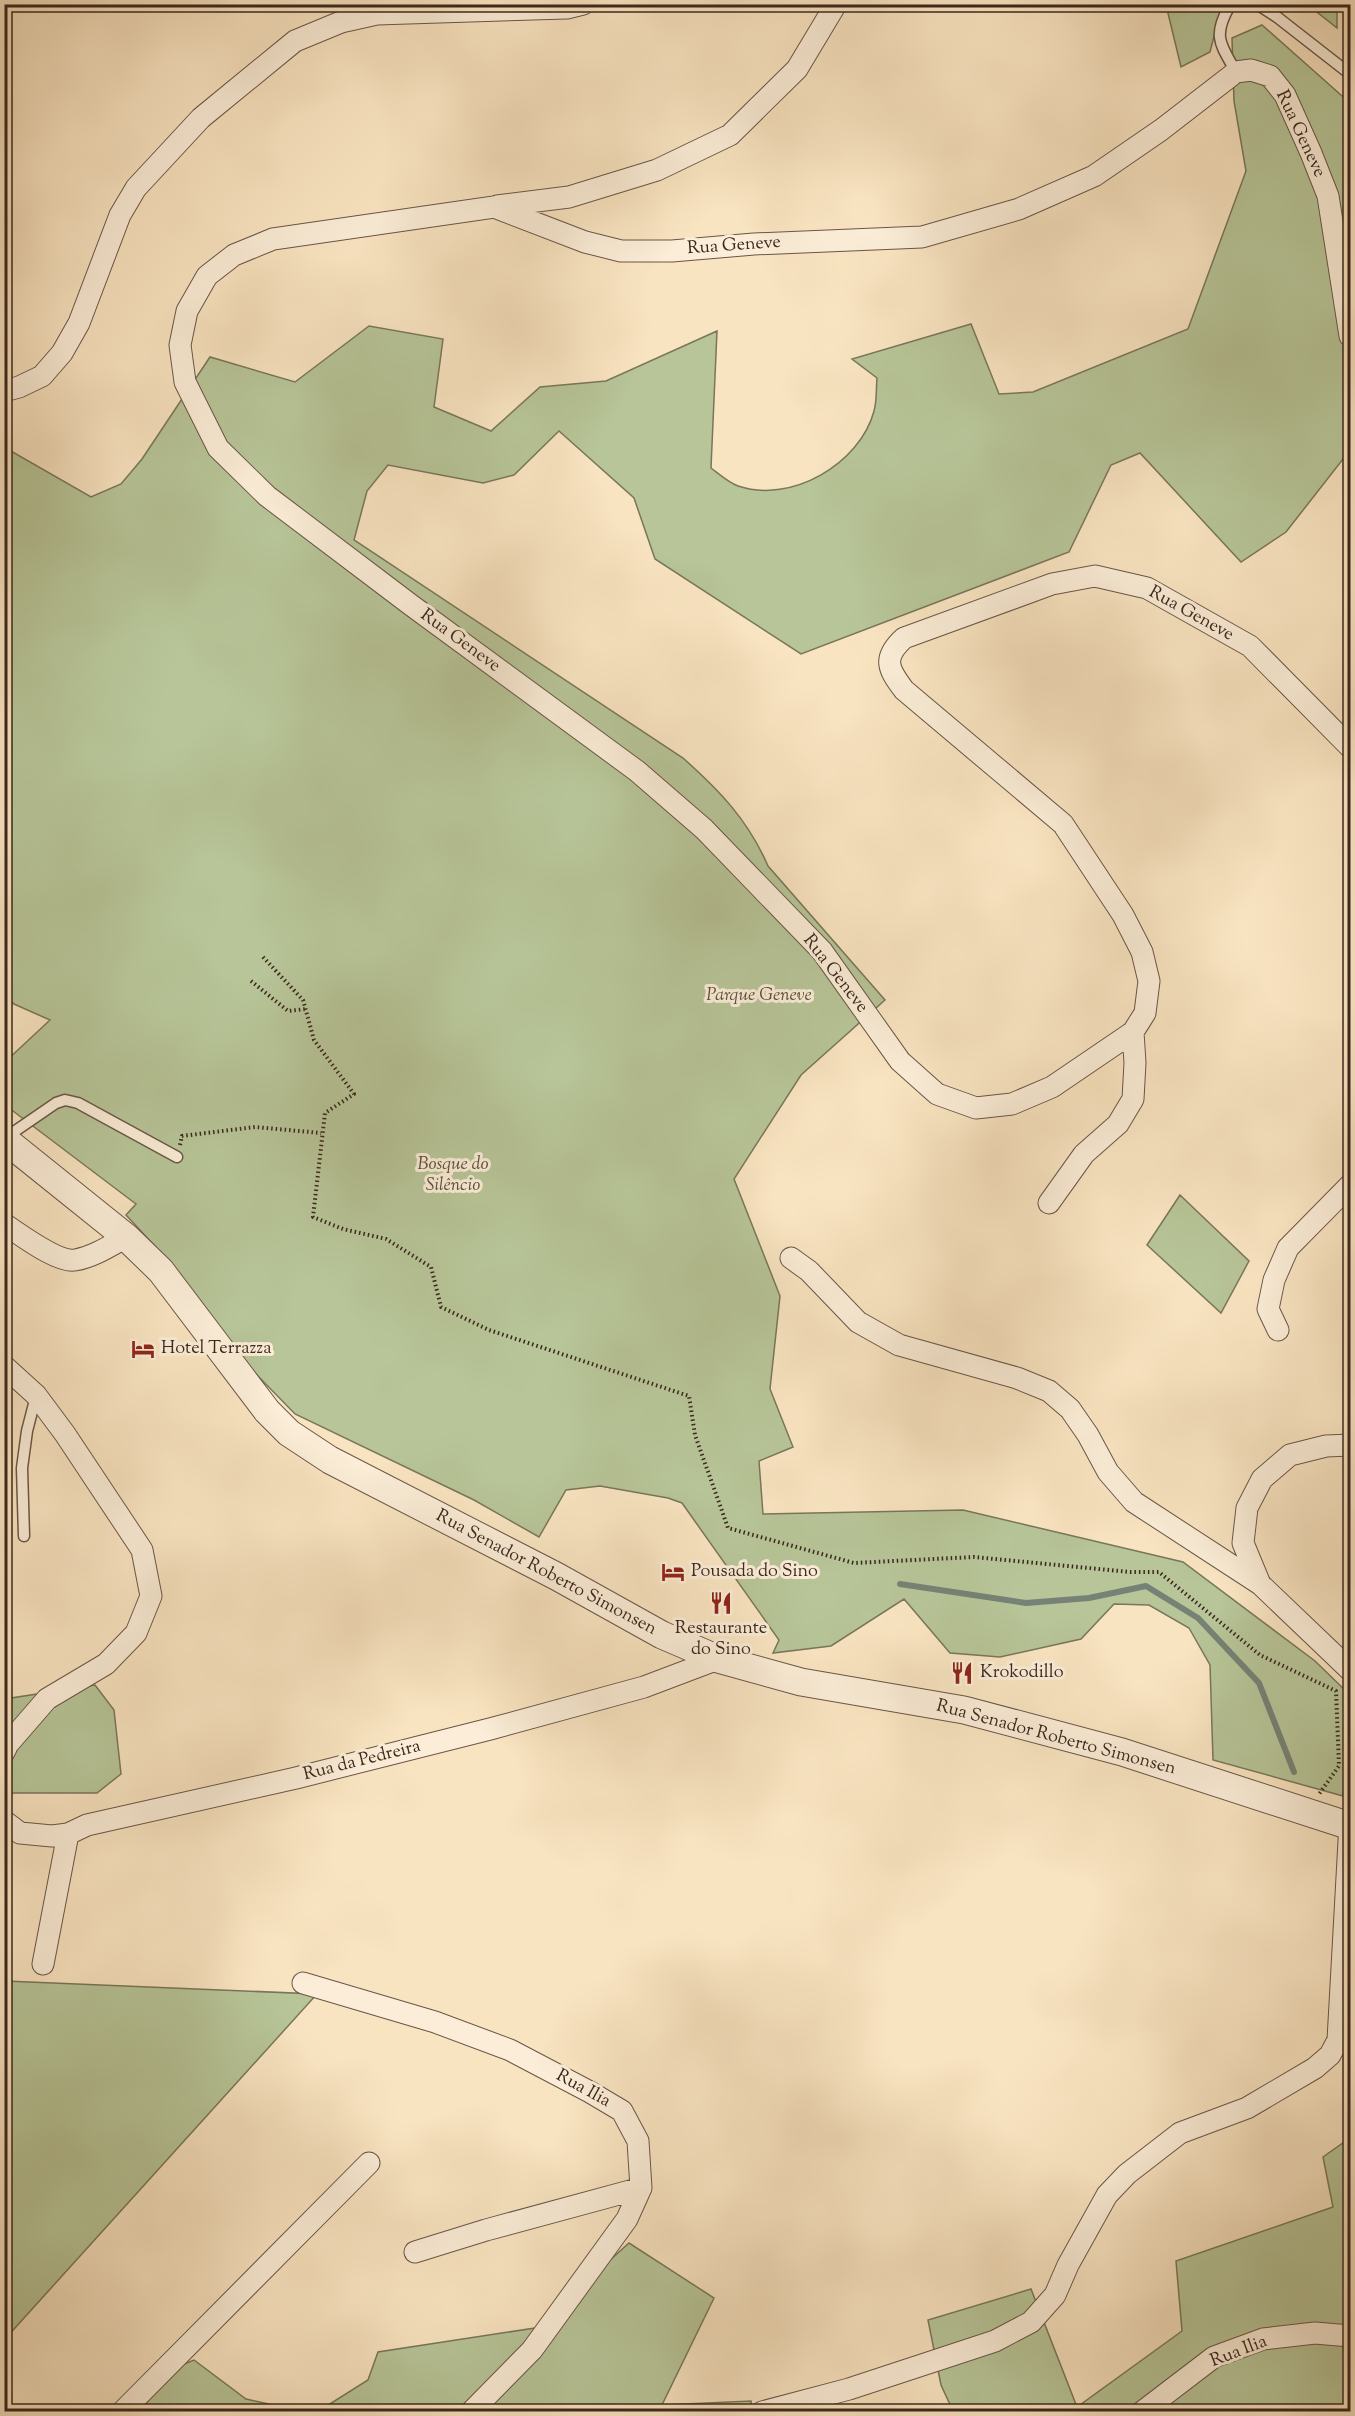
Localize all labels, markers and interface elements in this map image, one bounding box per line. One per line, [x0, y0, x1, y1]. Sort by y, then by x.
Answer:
street label: Rua Geneve [1268, 86, 1332, 182]
street label: Rua Geneve [686, 230, 782, 262]
street label: Rua Geneve [1144, 580, 1238, 648]
street label: Rua Geneve [414, 603, 506, 679]
street label: Rua Geneve [796, 929, 874, 1019]
park label: Parque Geneve [706, 983, 812, 1009]
park label: Bosque do Silêncio [418, 1152, 488, 1199]
hotel icon: Hotel Terrazza [130, 1336, 156, 1362]
place label: Hotel Terrazza [161, 1336, 271, 1362]
street label: Rua Senador Roberto Simonsen [431, 1504, 662, 1643]
hotel icon: Pousada do Sino [660, 1559, 686, 1585]
place label: Pousada do Sino [691, 1559, 818, 1585]
restaurant icon: Restaurante do Sino [708, 1590, 734, 1616]
place label: Restaurante do Sino [675, 1616, 767, 1663]
restaurant icon: Krokodillo [949, 1660, 975, 1686]
place label: Krokodillo [980, 1660, 1064, 1686]
street label: Rua Senador Roberto Simonsen [933, 1693, 1179, 1783]
street label: Rua da Pedreira [301, 1734, 423, 1788]
street label: Rua Ilia [551, 2063, 615, 2115]
street label: Rua Ilia [1207, 2329, 1271, 2375]

